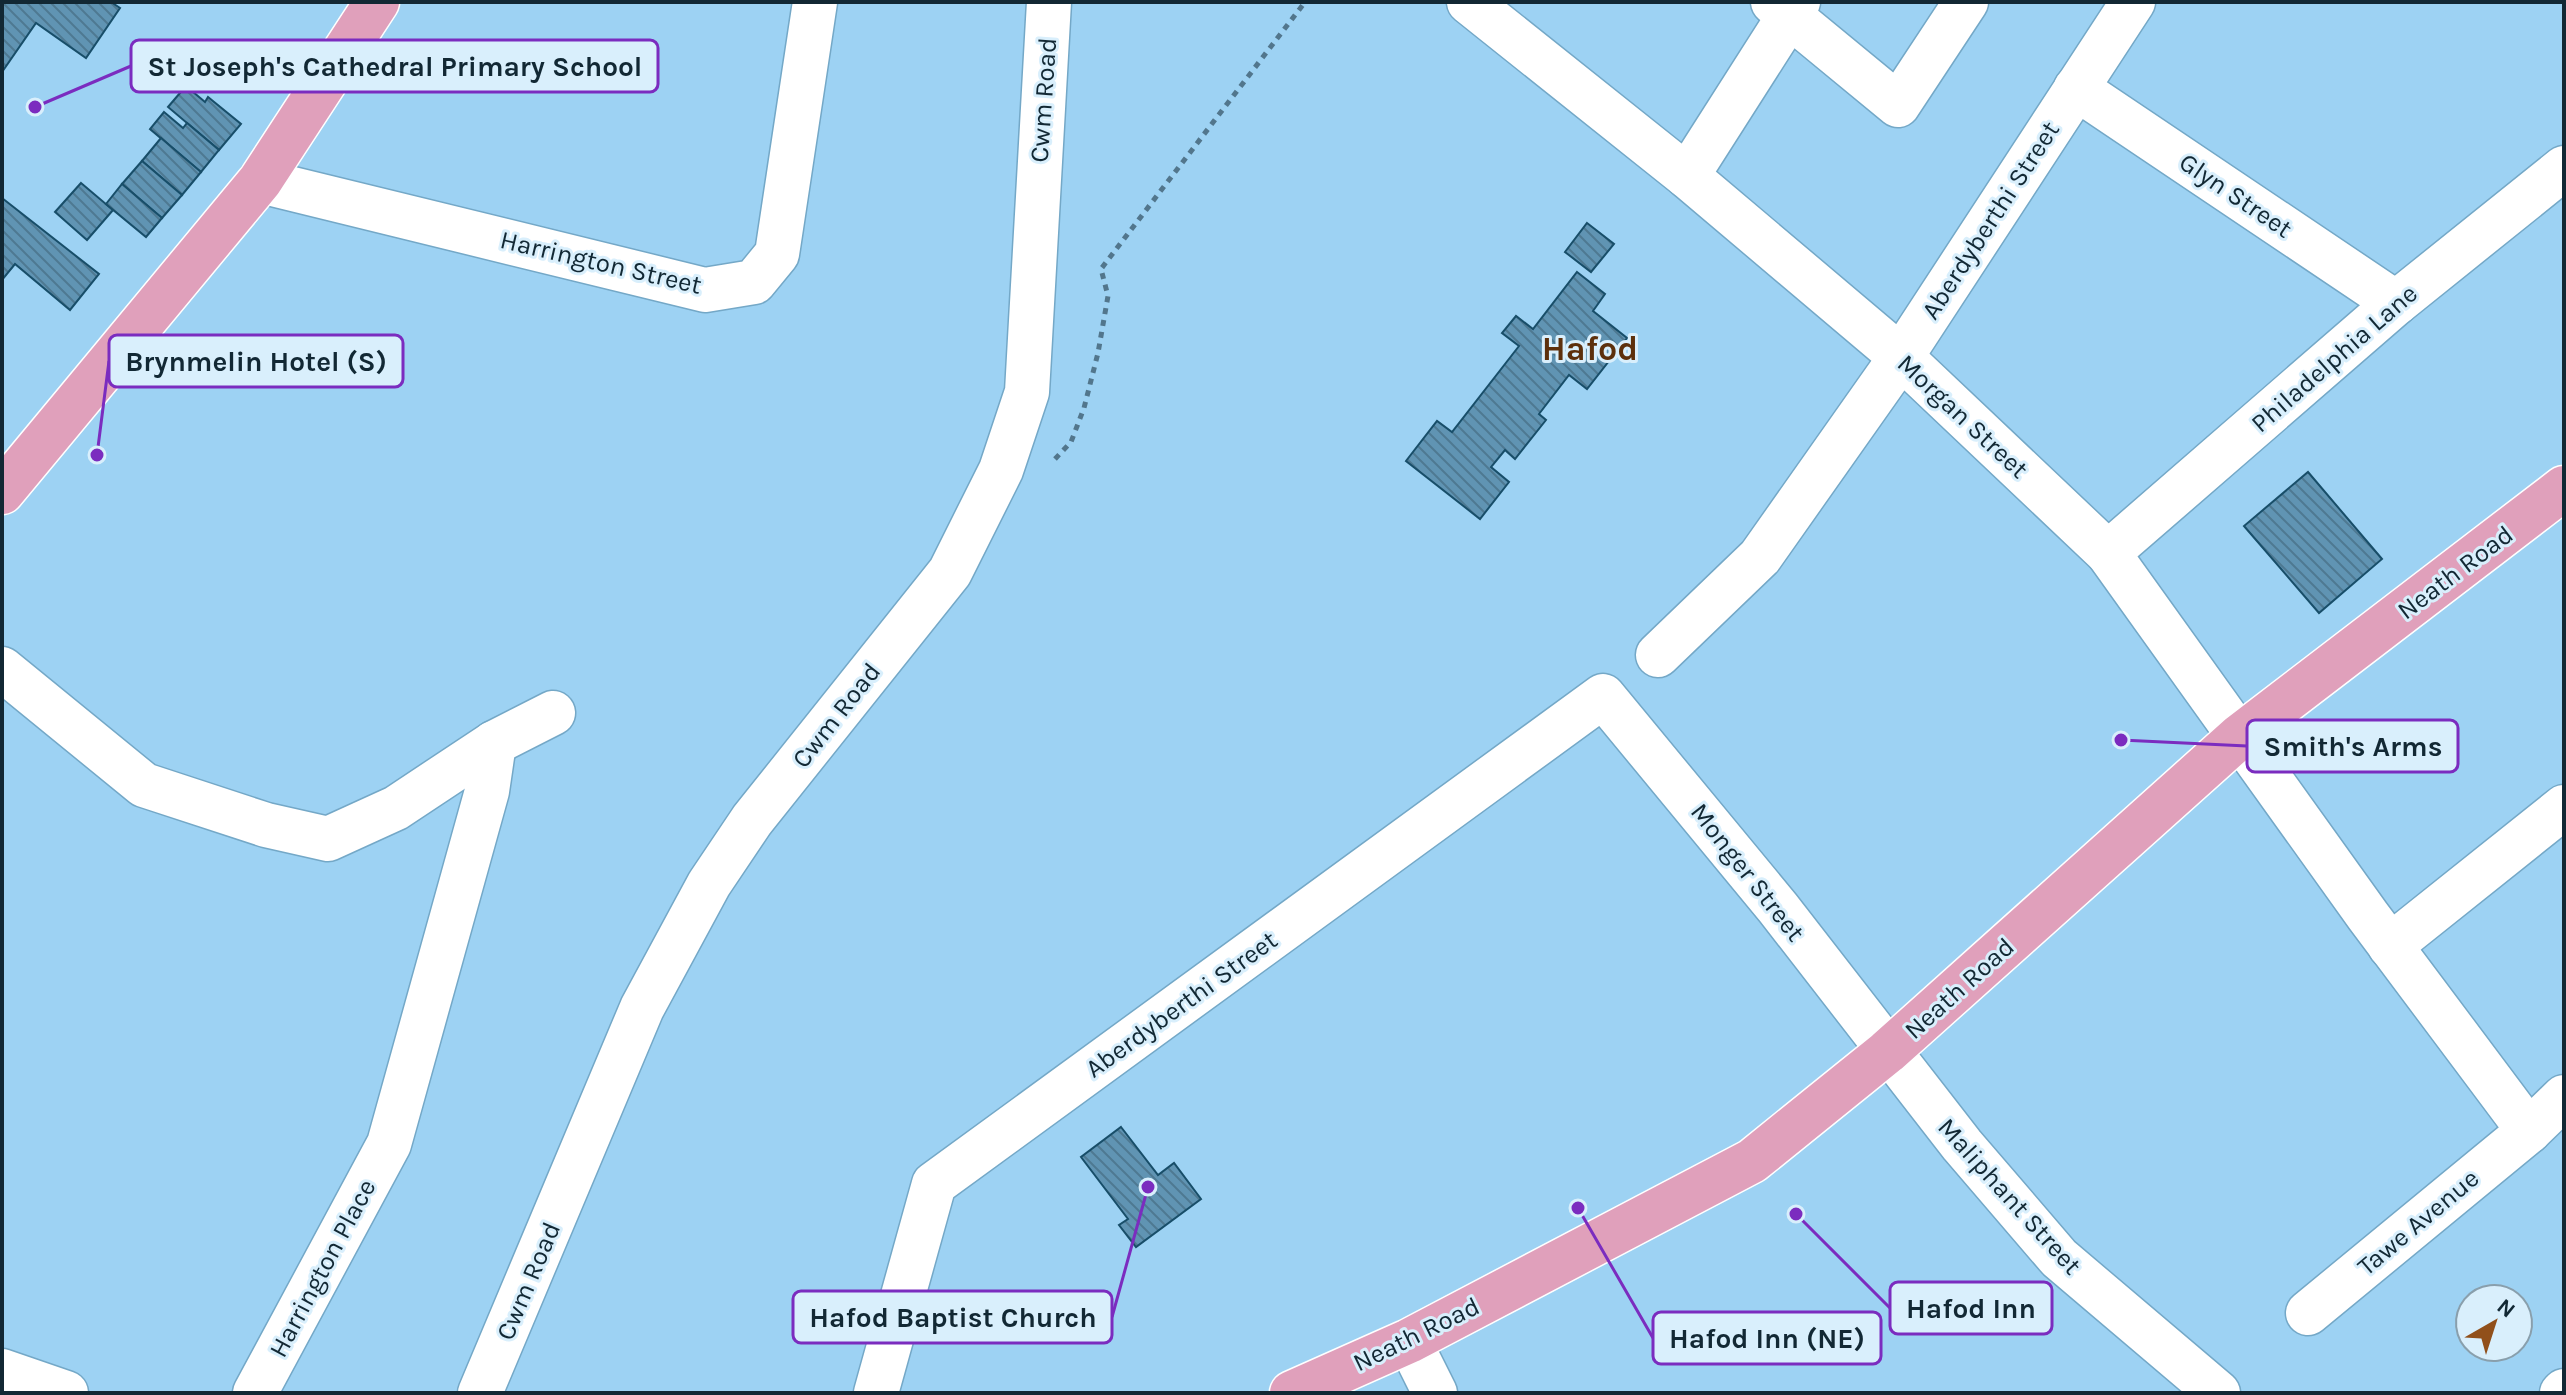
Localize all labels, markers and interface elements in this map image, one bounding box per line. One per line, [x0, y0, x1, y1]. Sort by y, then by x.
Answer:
street label: Cwm Road [1024, 37, 1063, 164]
callout: St Joseph's Cathedral Primary School [131, 40, 658, 92]
text: St Joseph's Cathedral Primary School [148, 50, 642, 83]
street label: Aberdyberthi Street [1915, 115, 2066, 325]
street label: Glyn Street [2173, 146, 2298, 245]
street label: Harrington Street [497, 224, 705, 301]
street label: Philadelphia Lane [2245, 278, 2424, 439]
district label: Hafod [1542, 329, 1638, 369]
callout: Brynmelin Hotel (S) [109, 335, 403, 387]
text: Brynmelin Hotel (S) [125, 345, 387, 378]
street label: Morgan Street [1891, 348, 2035, 485]
street label: Neath Road [2391, 519, 2519, 626]
street label: Cwm Road [786, 656, 887, 774]
callout: Smith's Arms [2247, 720, 2458, 772]
text: Smith's Arms [2264, 730, 2442, 763]
street label: Monger Street [1684, 797, 1811, 948]
street label: Aberdyberthi Street [1079, 924, 1283, 1084]
street label: Neath Road [1898, 931, 2021, 1046]
street label: Maliphant Street [1931, 1112, 2088, 1281]
street label: Tawe Avenue [2351, 1163, 2485, 1282]
street label: Harrington Place [262, 1174, 382, 1363]
street label: Cwm Road [490, 1218, 567, 1345]
callout: Hafod Inn [1890, 1282, 2052, 1334]
north arrow [2454, 1283, 2534, 1363]
street label: Neath Road [1348, 1290, 1485, 1378]
callout: Hafod Baptist Church [793, 1291, 1112, 1343]
text: Hafod Inn [1906, 1292, 2036, 1325]
text: N [2492, 1293, 2520, 1323]
text: Hafod Baptist Church [809, 1301, 1097, 1334]
callout: Hafod Inn (NE) [1653, 1312, 1881, 1364]
text: Hafod Inn (NE) [1669, 1322, 1865, 1355]

